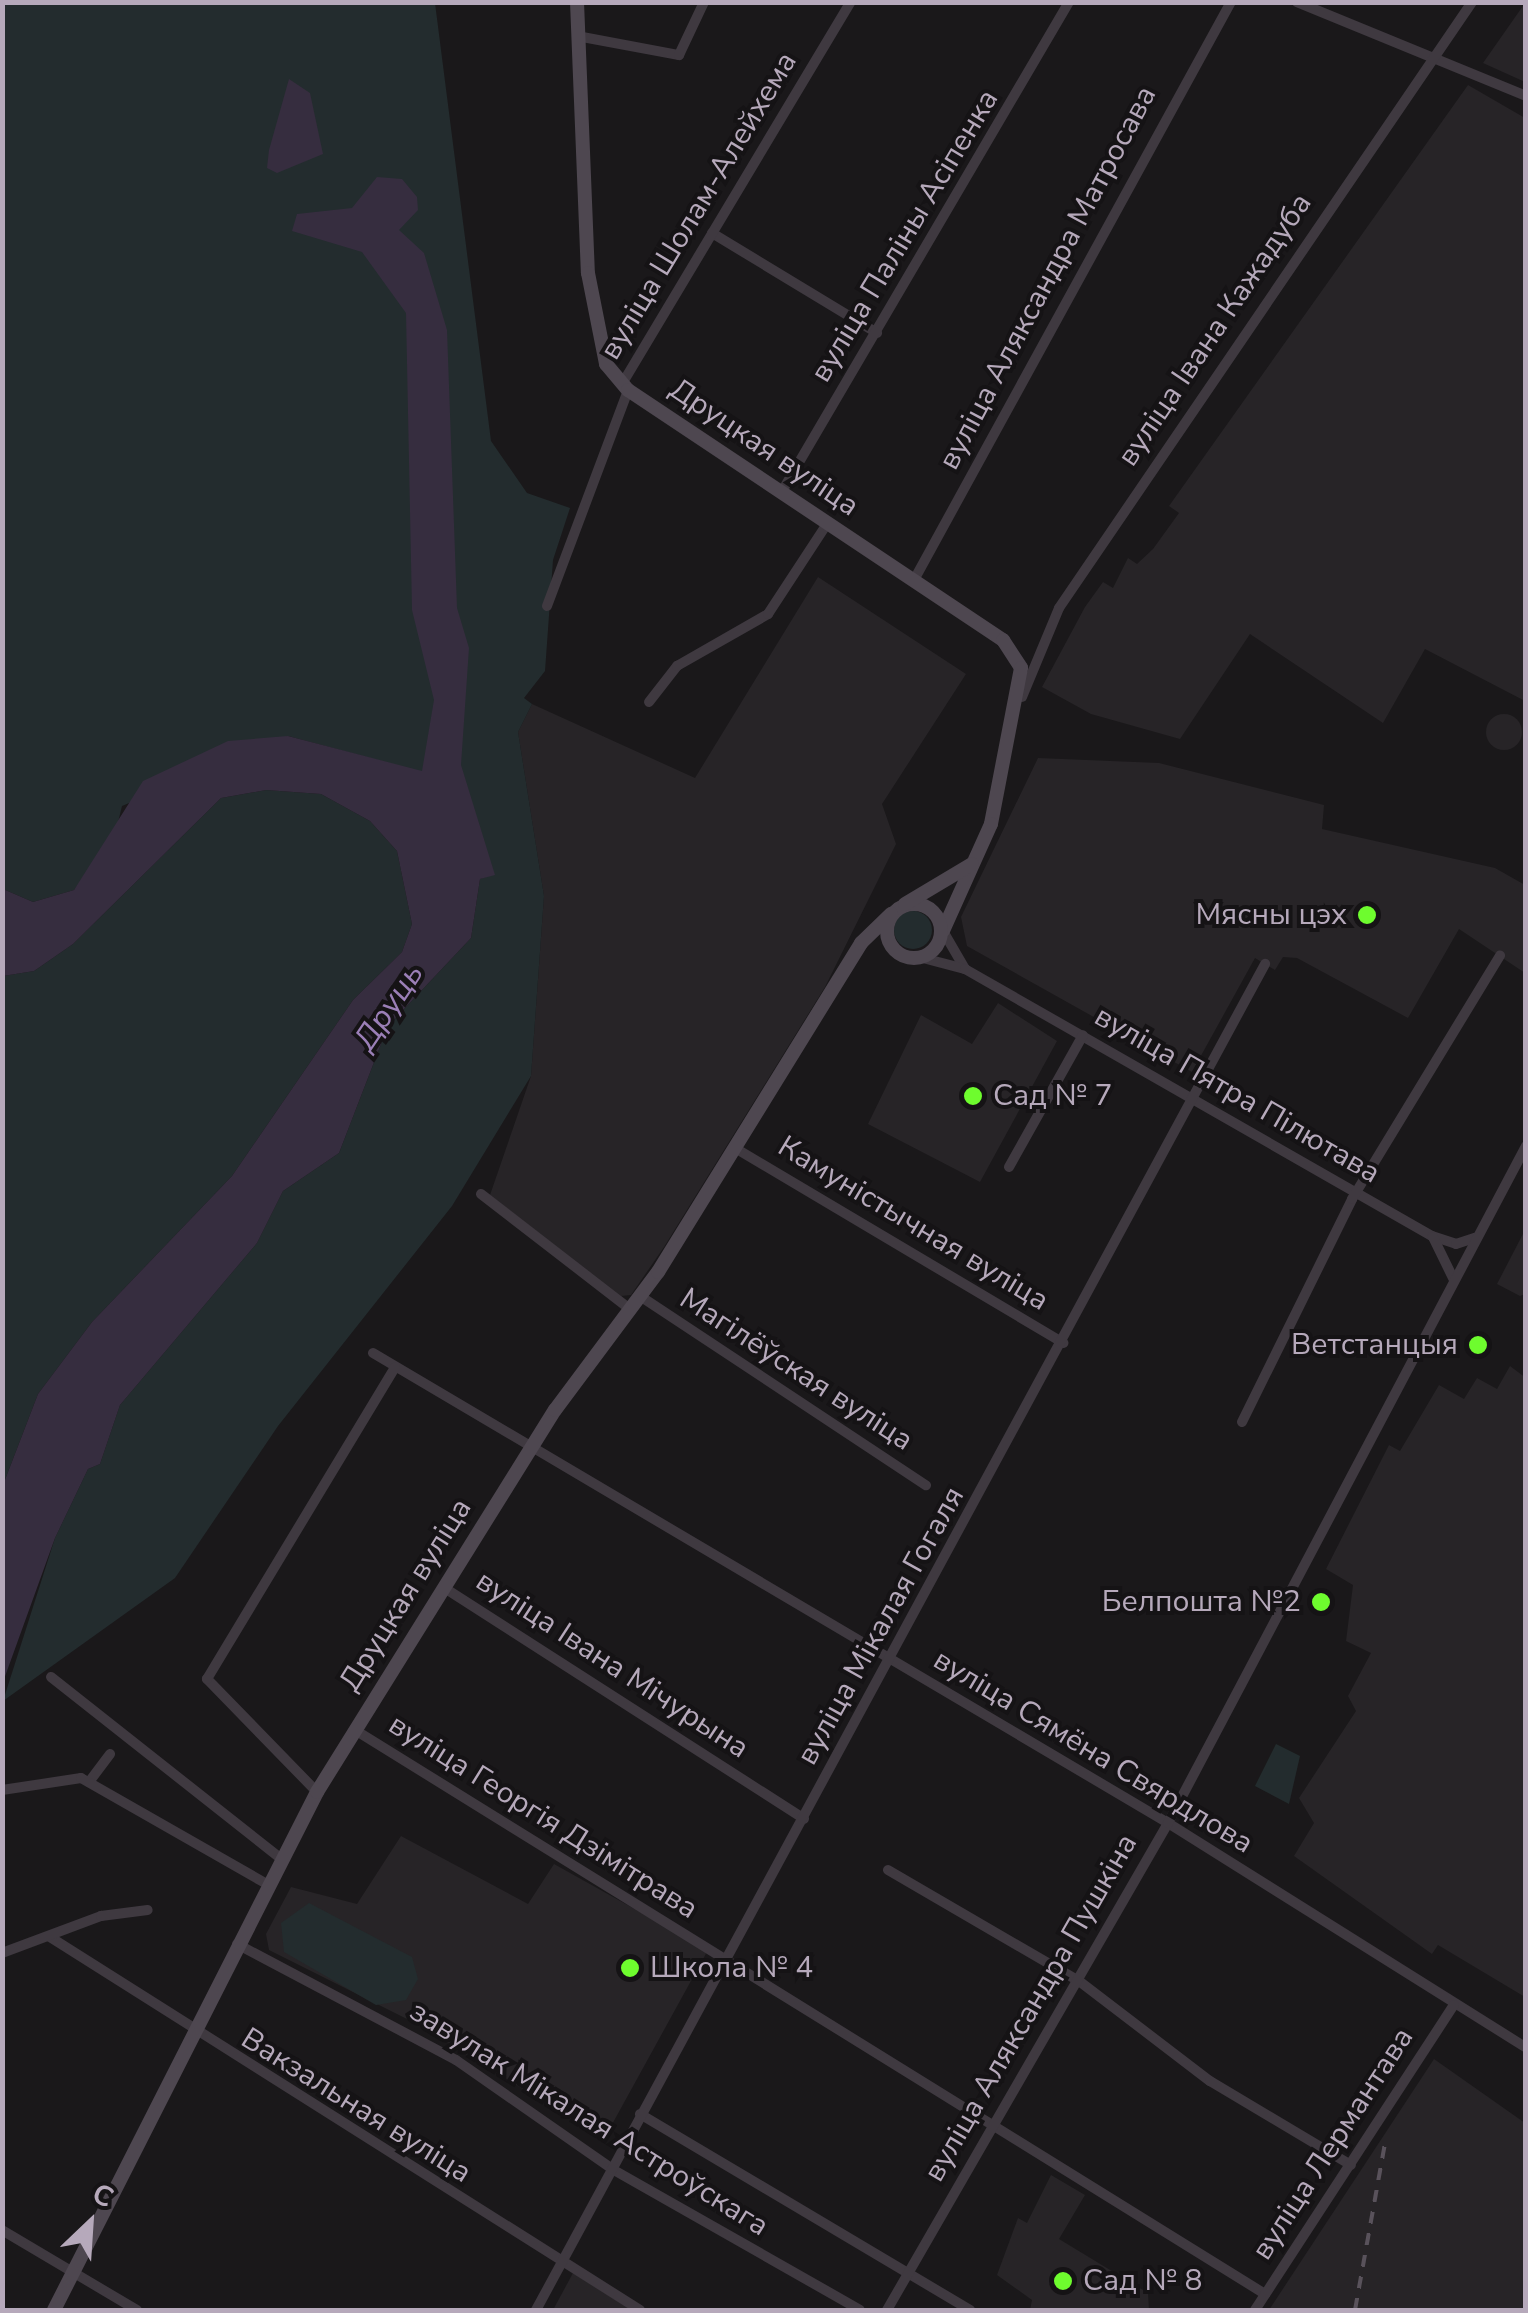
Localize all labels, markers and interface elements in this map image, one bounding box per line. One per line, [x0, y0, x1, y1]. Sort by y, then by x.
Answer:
street label: вуліца Шолам-Алейхема [593, 46, 805, 366]
street label: вуліца Аляксандра Матросава [931, 80, 1165, 476]
street label: вуліца Паліны Асіпенка [803, 83, 1007, 389]
street label: вуліца Івана Кажадуба [1110, 187, 1320, 473]
street label: Друцкая вуліца [663, 371, 865, 525]
place label: Мясны цэх [1195, 897, 1347, 933]
marker: Мясны цэх [1356, 904, 1378, 926]
water label: Друць [346, 956, 432, 1058]
street label: вуліца Пятра Пілютава [1088, 998, 1386, 1192]
place label: Сад № 7 [993, 1078, 1113, 1114]
marker: Сад № 7 [962, 1085, 984, 1107]
street label: Камуністычная вуліца [771, 1129, 1055, 1319]
street label: Магілёўская вуліца [673, 1281, 919, 1459]
place label: Ветстанцыя [1291, 1327, 1458, 1363]
marker: Ветстанцыя [1467, 1334, 1489, 1356]
street label: вуліца Мікалая Гогаля [790, 1481, 972, 1771]
street label: Друцкая вуліца [332, 1492, 480, 1698]
street label: вуліца Івана Мічурына [469, 1563, 755, 1767]
place label: Белпошта №2 [1102, 1584, 1301, 1620]
marker: Белпошта №2 [1310, 1591, 1332, 1613]
street label: вуліца Сямёна Свярдлова [927, 1642, 1259, 1862]
street label: вуліца Георгія Дзімітрава [382, 1707, 704, 1927]
street label: вуліца Аляксандра Пушкіна [917, 1828, 1145, 2188]
place label: Школа № 4 [650, 1950, 813, 1986]
marker: Школа № 4 [619, 1957, 641, 1979]
street label: завулак Мікалая Астроўскага [403, 1993, 775, 2245]
street label: Вакзальная вуліца [234, 2021, 478, 2191]
street label: вуліца Лермантава [1245, 2021, 1421, 2267]
north arrow [40, 2173, 140, 2273]
text: С [86, 2175, 119, 2217]
place label: Сад № 8 [1083, 2263, 1203, 2299]
marker: Сад № 8 [1052, 2270, 1074, 2292]

